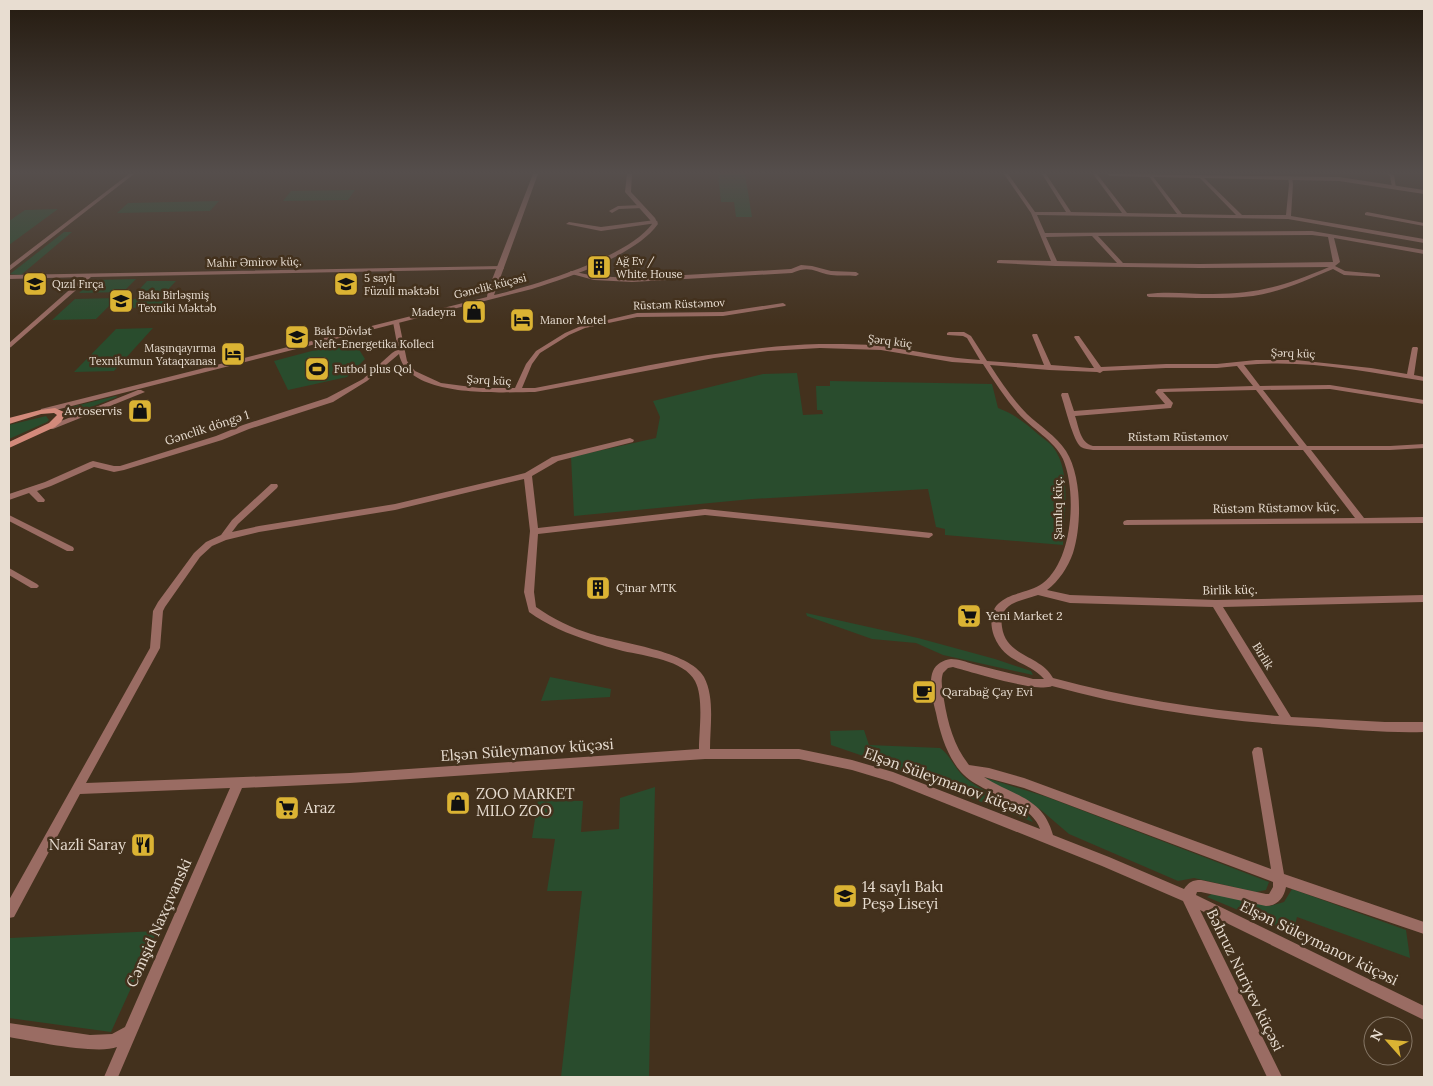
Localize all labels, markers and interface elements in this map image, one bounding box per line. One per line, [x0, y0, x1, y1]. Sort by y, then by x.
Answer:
street label: Mahir Əmirov küç. [206, 254, 302, 270]
building icon: Ağ Ev / White House [586, 254, 612, 280]
place label: Ağ Ev / White House [615, 254, 683, 281]
street label: Gənclik küçəsi [452, 270, 528, 302]
school or university icon: Qızıl Fırça [22, 271, 48, 297]
school or university icon: 5 saylı Füzuli məktəbi [333, 271, 359, 297]
place label: 5 saylı Füzuli məktəbi [364, 271, 439, 298]
place label: Qızıl Fırça [52, 277, 104, 291]
school or university icon: Bakı Birləşmiş Texniki Məktəb [108, 288, 134, 314]
place label: Bakı Birləşmiş Texniki Məktəb [138, 288, 217, 315]
street label: Rüstəm Rüstəmov [633, 295, 726, 313]
shop icon: Madeyra [461, 299, 487, 325]
place label: Madeyra [412, 305, 456, 319]
hotel icon: Manor Motel [509, 307, 535, 333]
place label: Manor Motel [540, 313, 606, 327]
school or university icon: Bakı Dövlət Neft-Energetika Kolleci [284, 324, 310, 350]
place label: Bakı Dövlət Neft-Energetika Kolleci [314, 324, 434, 351]
street label: Şərq küç [867, 331, 913, 351]
place label: Maşınqayırma Texnikumun Yataqxanası [89, 341, 216, 368]
hotel icon: Maşınqayırma Texnikumun Yataqxanası [220, 341, 246, 367]
street label: Şərq küç [1271, 345, 1316, 361]
sports icon: Futbol plus Qol [304, 356, 330, 382]
place label: Futbol plus Qol [334, 362, 412, 376]
street label: Şərq küç [466, 372, 512, 388]
shop icon: Avtoservis [127, 398, 153, 424]
place label: Avtoservis [63, 403, 122, 418]
street label: Gənclik döngə 1 [163, 407, 251, 448]
street label: Rüstəm Rüstəmov [1128, 429, 1229, 444]
street label: Şamlıq küç. [1050, 476, 1065, 540]
street label: Rüstəm Rüstəmov küç. [1213, 499, 1339, 516]
building icon: Çinar MTK [585, 575, 611, 601]
place label: Çinar MTK [616, 580, 677, 595]
street label: Birlik küç. [1202, 582, 1258, 597]
supermarket icon: Yeni Market 2 [956, 603, 982, 629]
place label: Yeni Market 2 [985, 608, 1063, 623]
street label: Birlik [1249, 639, 1278, 672]
cafe icon: Qarabağ Çay Evi [911, 679, 937, 705]
place label: Qarabağ Çay Evi [942, 684, 1033, 699]
street label: Elşən Süleymanov küçəsi [440, 734, 614, 765]
street label: Elşən Süleymanov küçəsi [861, 743, 1031, 820]
place label: ZOO MARKET MILO ZOO [476, 784, 575, 820]
shop icon: ZOO MARKET MILO ZOO [445, 790, 471, 816]
supermarket icon: Araz [274, 795, 300, 821]
place label: Araz [303, 798, 335, 817]
restaurant icon: Nazli Saray [130, 832, 156, 858]
place label: Nazli Saray [49, 835, 126, 854]
street label: Cəmşid Naxçıvanski [122, 856, 195, 990]
place label: 14 saylı Bakı Peşə Liseyi [862, 877, 944, 913]
school or university icon: 14 saylı Bakı Peşə Liseyi [832, 883, 858, 909]
street label: Elşən Süleymanov küçəsi [1237, 896, 1401, 989]
street label: Bəhruz Nuriyev küçəsi [1203, 905, 1288, 1054]
north arrow [1363, 1016, 1413, 1066]
text: N [1366, 1026, 1387, 1044]

